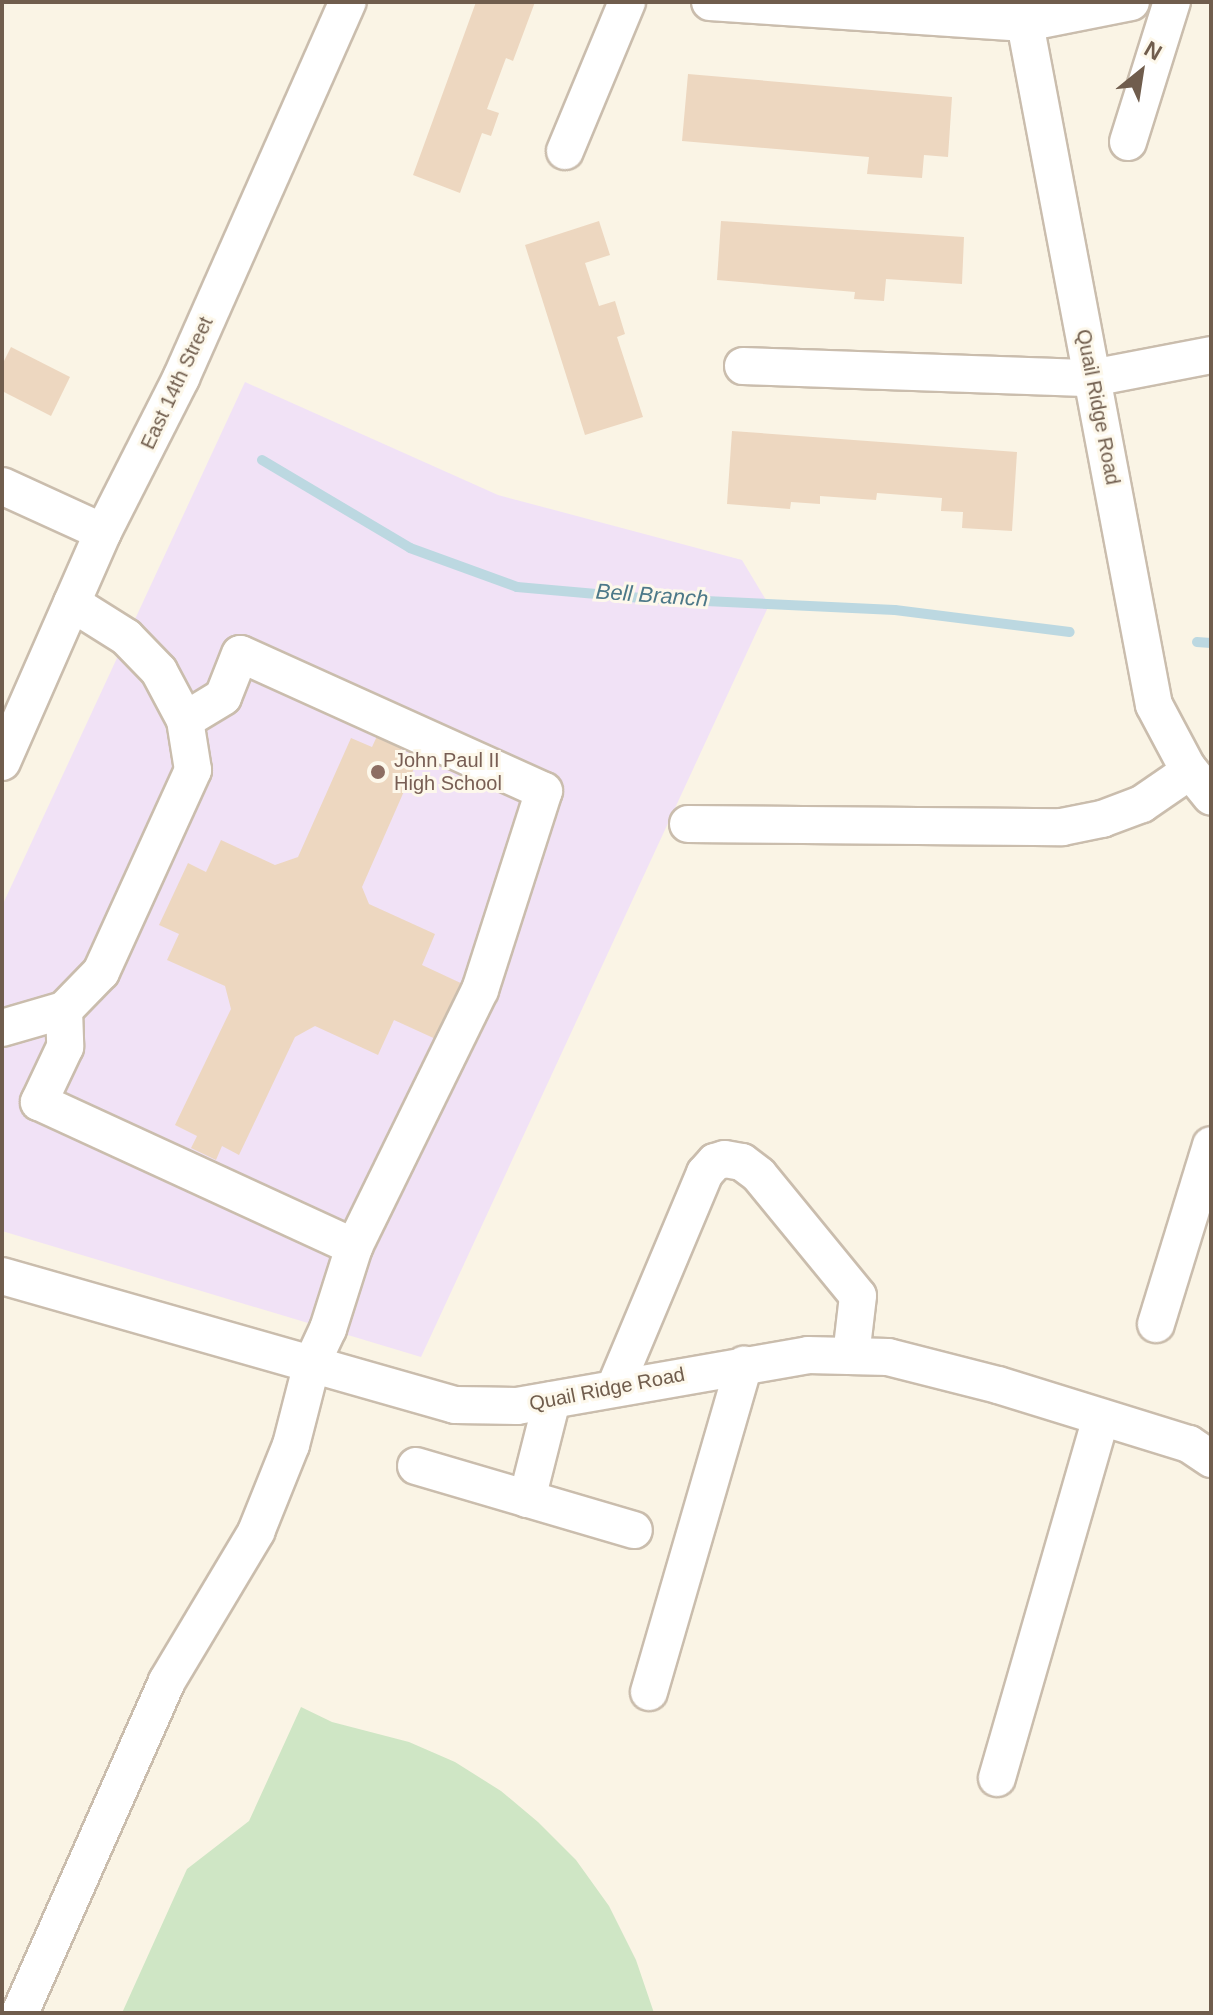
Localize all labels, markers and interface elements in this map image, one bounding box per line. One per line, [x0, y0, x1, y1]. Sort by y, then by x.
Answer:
north arrow [1101, 32, 1181, 112]
text: N [1140, 36, 1166, 66]
street label: East 14th Street [136, 313, 218, 453]
street label: Quail Ridge Road [1071, 327, 1125, 487]
water label: Bell Branch [595, 578, 709, 612]
place label: John Paul II High School [394, 748, 502, 795]
marker: John Paul II High School [369, 763, 387, 781]
street label: Quail Ridge Road [527, 1362, 687, 1416]

